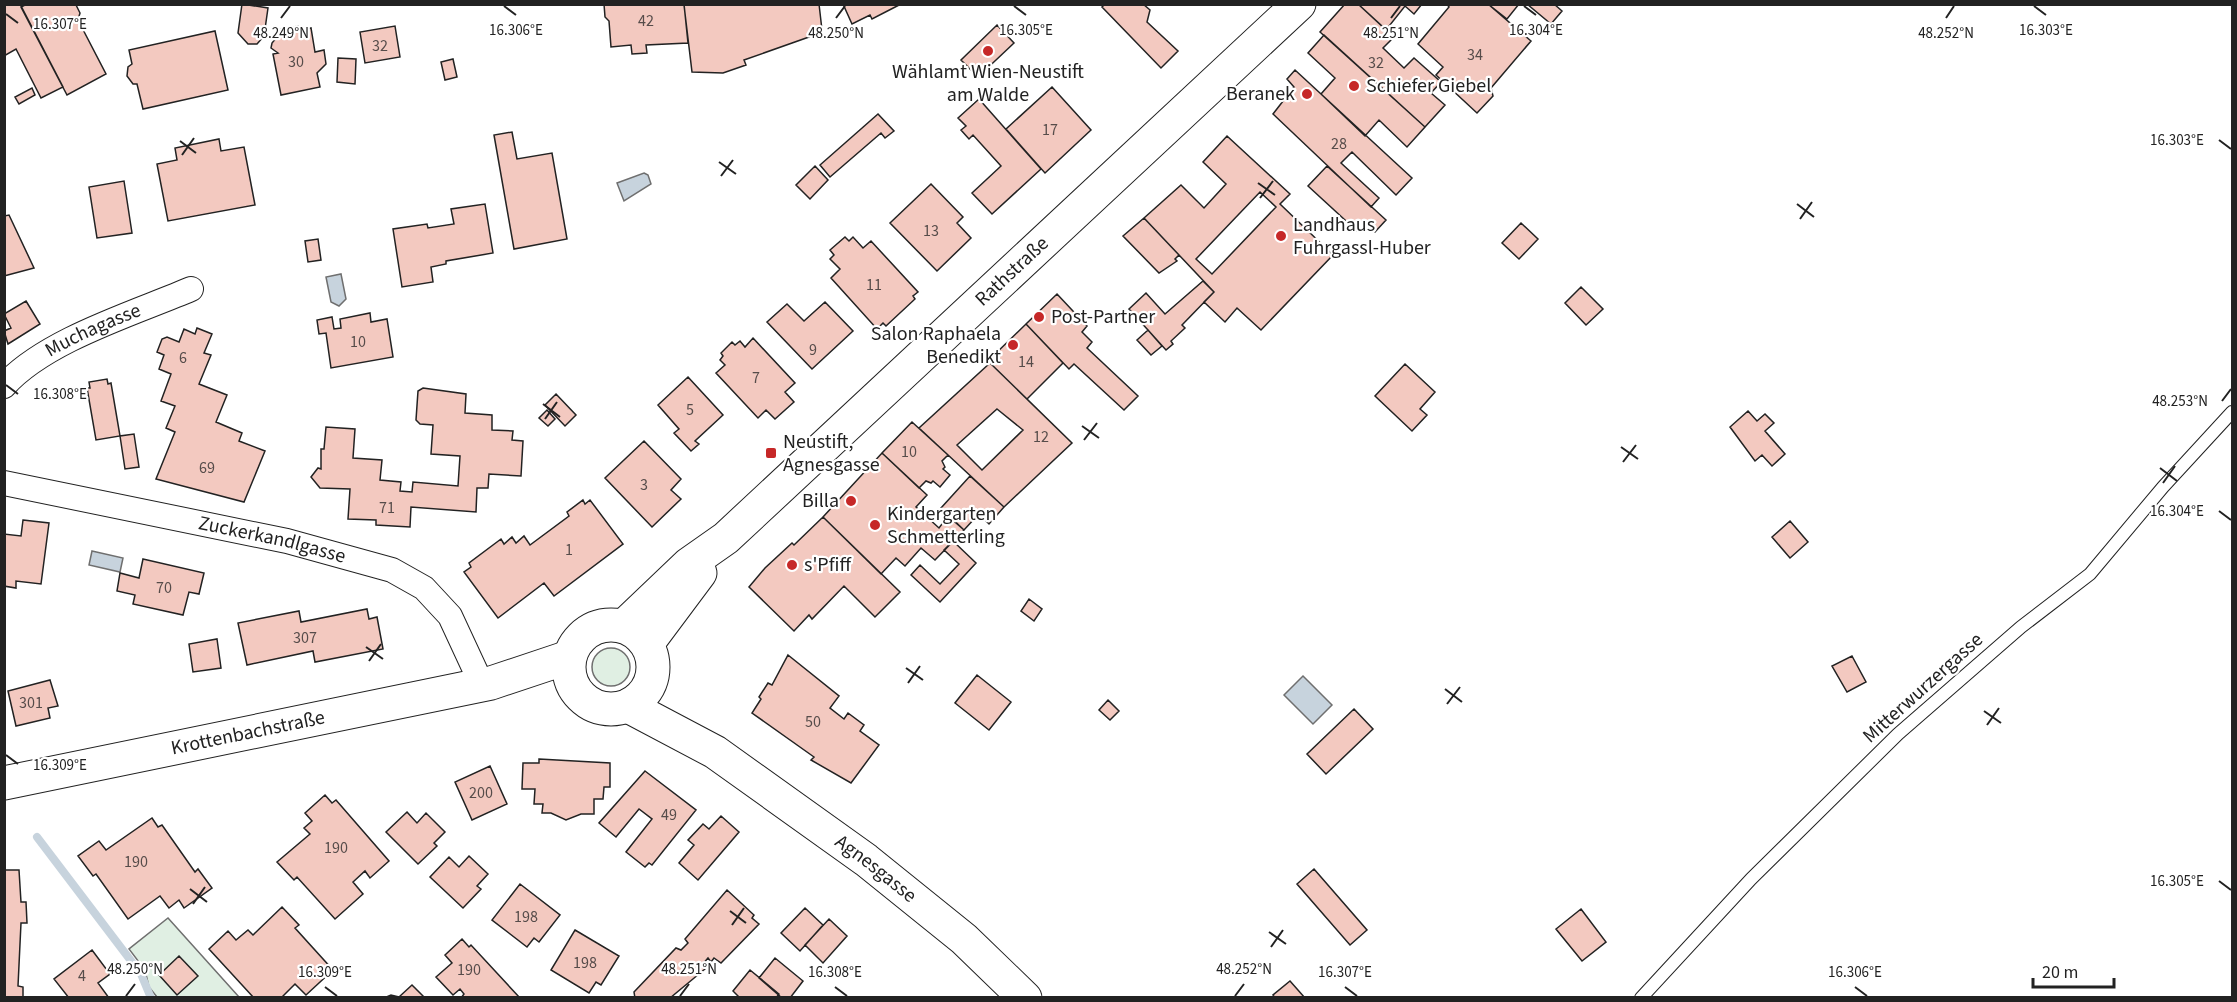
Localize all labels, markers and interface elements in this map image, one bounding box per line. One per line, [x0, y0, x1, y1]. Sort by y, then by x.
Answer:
house number: 42 [638, 10, 654, 32]
text: 16.307°E [33, 14, 87, 35]
text: 16.306°E [489, 20, 543, 41]
text: 16.305°E [999, 20, 1053, 41]
text: 16.304°E [1509, 20, 1563, 41]
text: 16.303°E [2019, 20, 2073, 41]
text: 48.249°N [253, 23, 309, 44]
text: 48.250°N [808, 23, 864, 44]
text: 48.251°N [1363, 23, 1419, 44]
text: 48.252°N [1918, 23, 1974, 44]
house number: 32 [372, 35, 388, 57]
marker: Wählamt Wien-Neustift am Walde [981, 44, 995, 58]
house number: 34 [1467, 44, 1483, 66]
house number: 30 [288, 51, 304, 73]
house number: 32 [1368, 52, 1384, 74]
place label: Wählamt Wien-Neustift am Walde [892, 58, 1084, 109]
place label: Schiefer Giebel [1366, 72, 1491, 100]
marker: Schiefer Giebel [1347, 79, 1361, 93]
place label: Beranek [1226, 80, 1295, 108]
marker: Beranek [1300, 87, 1314, 101]
house number: 17 [1042, 119, 1058, 141]
text: 16.303°E [2150, 130, 2204, 151]
house number: 28 [1331, 133, 1347, 155]
place label: Landhaus Fuhrgassl-Huber [1293, 211, 1431, 262]
house number: 13 [923, 220, 939, 242]
marker: Landhaus Fuhrgassl-Huber [1274, 229, 1288, 243]
street label: Rathstraße [969, 230, 1055, 313]
house number: 11 [866, 274, 882, 296]
street label: Muchagasse [40, 296, 145, 364]
place label: Post-Partner [1051, 303, 1155, 331]
marker: Post-Partner [1032, 310, 1046, 324]
place label: Salon Raphaela Benedikt [871, 320, 1001, 371]
house number: 10 [350, 331, 366, 353]
marker: Salon Raphaela Benedikt [1006, 338, 1020, 352]
house number: 9 [809, 339, 817, 361]
house number: 6 [179, 347, 187, 369]
house number: 14 [1018, 351, 1034, 373]
house number: 7 [752, 367, 760, 389]
text: 16.308°E [33, 384, 87, 405]
text: 48.253°N [2152, 391, 2208, 412]
house number: 5 [686, 399, 694, 421]
house number: 12 [1033, 426, 1049, 448]
place label: Neustift, Agnesgasse [783, 428, 880, 479]
house number: 10 [901, 441, 917, 463]
marker: Neustift, Agnesgasse [764, 446, 778, 460]
house number: 69 [199, 457, 215, 479]
house number: 3 [640, 474, 648, 496]
place label: Billa [802, 487, 839, 515]
marker: Billa [844, 494, 858, 508]
house number: 71 [379, 497, 395, 519]
place label: Kindergarten Schmetterling [887, 500, 1005, 551]
text: 16.304°E [2150, 501, 2204, 522]
street label: Zuckerkandlgasse [196, 509, 349, 571]
marker: Kindergarten Schmetterling [868, 518, 882, 532]
house number: 1 [565, 539, 573, 561]
place label: s'Pfiff [804, 551, 852, 579]
marker: s'Pfiff [785, 558, 799, 572]
house number: 70 [156, 577, 172, 599]
street label: Mitterwurzergasse [1857, 626, 1989, 750]
house number: 307 [293, 627, 317, 649]
house number: 301 [19, 692, 43, 714]
street label: Krottenbachstraße [169, 703, 327, 762]
house number: 50 [805, 711, 821, 733]
text: 16.309°E [33, 755, 87, 776]
house number: 200 [469, 782, 493, 804]
house number: 49 [661, 804, 677, 826]
street label: Agnesgasse [829, 828, 923, 909]
house number: 190 [324, 837, 348, 859]
house number: 190 [124, 851, 148, 873]
text: 16.305°E [2150, 871, 2204, 892]
house number: 198 [514, 906, 538, 928]
scale bar [2033, 951, 2114, 989]
house number: 198 [573, 952, 597, 974]
text: 48.250°N [107, 959, 163, 980]
house number: 190 [457, 959, 481, 981]
text: 48.251°N [661, 959, 717, 980]
text: 48.252°N [1216, 959, 1272, 980]
text: 20 m [2042, 960, 2078, 985]
text: 16.309°E [298, 962, 352, 983]
text: 16.308°E [808, 962, 862, 983]
text: 16.307°E [1318, 962, 1372, 983]
text: 16.306°E [1828, 962, 1882, 983]
house number: 4 [78, 965, 86, 987]

